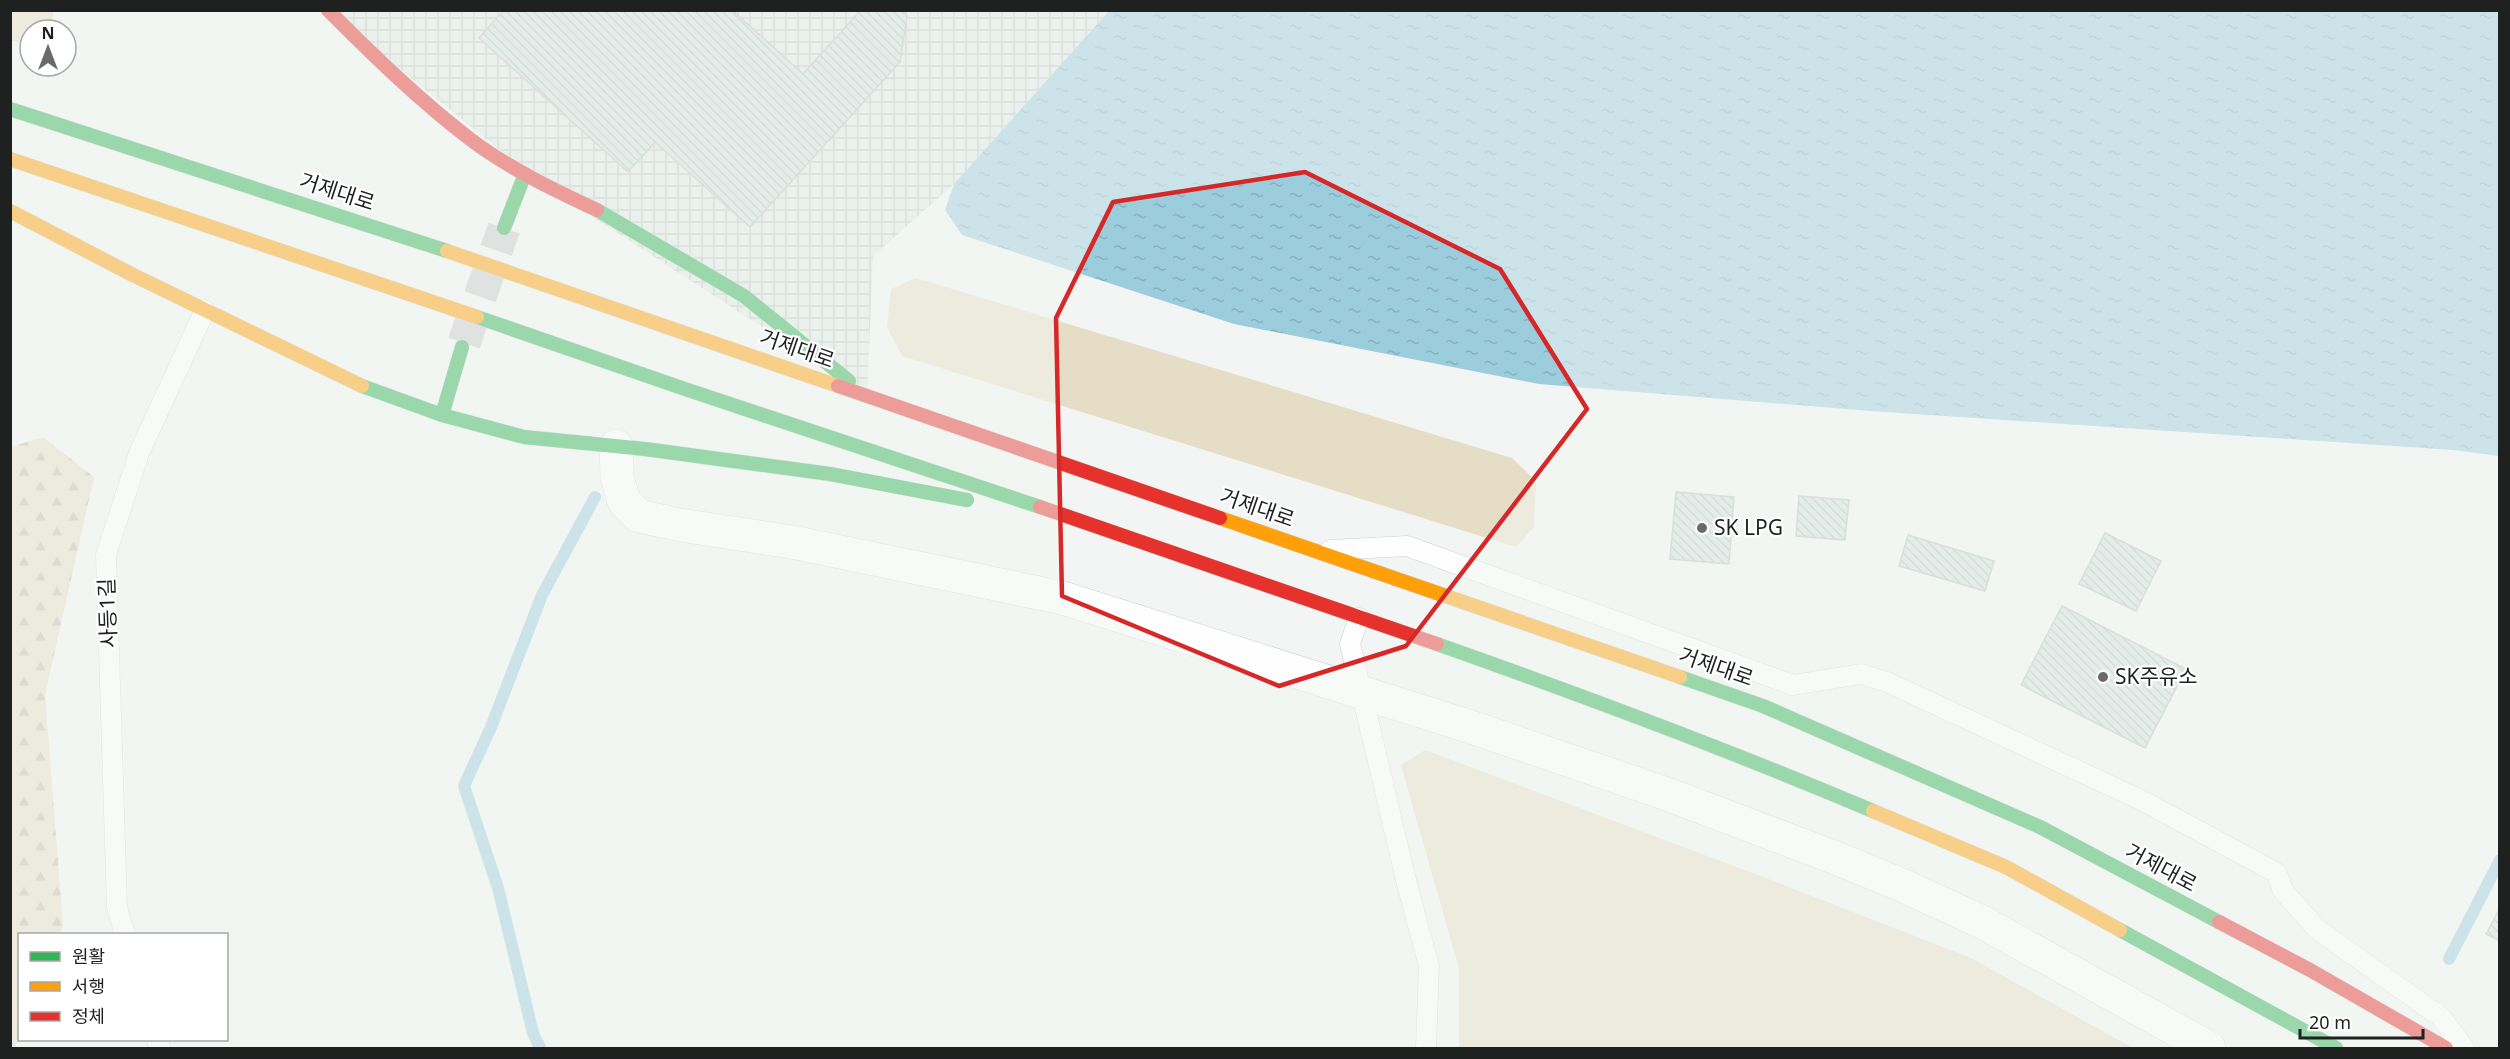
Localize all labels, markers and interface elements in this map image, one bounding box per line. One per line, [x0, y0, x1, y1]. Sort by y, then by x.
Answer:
north arrow [18, 18, 78, 78]
text: N [41, 22, 55, 44]
street label: 거제대로 [296, 166, 378, 216]
street label: 거제대로 [756, 322, 838, 374]
street label: 거제대로 [1216, 481, 1298, 533]
place label: SK LPG [1714, 513, 1783, 541]
marker: SK LPG [1695, 521, 1709, 535]
street label: 사등1길 [92, 578, 122, 648]
street label: 거제대로 [1675, 640, 1757, 692]
place label: SK주유소 [2115, 662, 2198, 690]
marker: SK주유소 [2096, 670, 2110, 684]
street label: 거제대로 [2121, 837, 2202, 898]
legend [18, 933, 228, 1041]
text: 원활 [72, 944, 105, 968]
text: 서행 [72, 974, 105, 998]
scale bar [2300, 1002, 2423, 1040]
text: 정체 [72, 1004, 105, 1028]
text: 20 m [2309, 1010, 2351, 1034]

